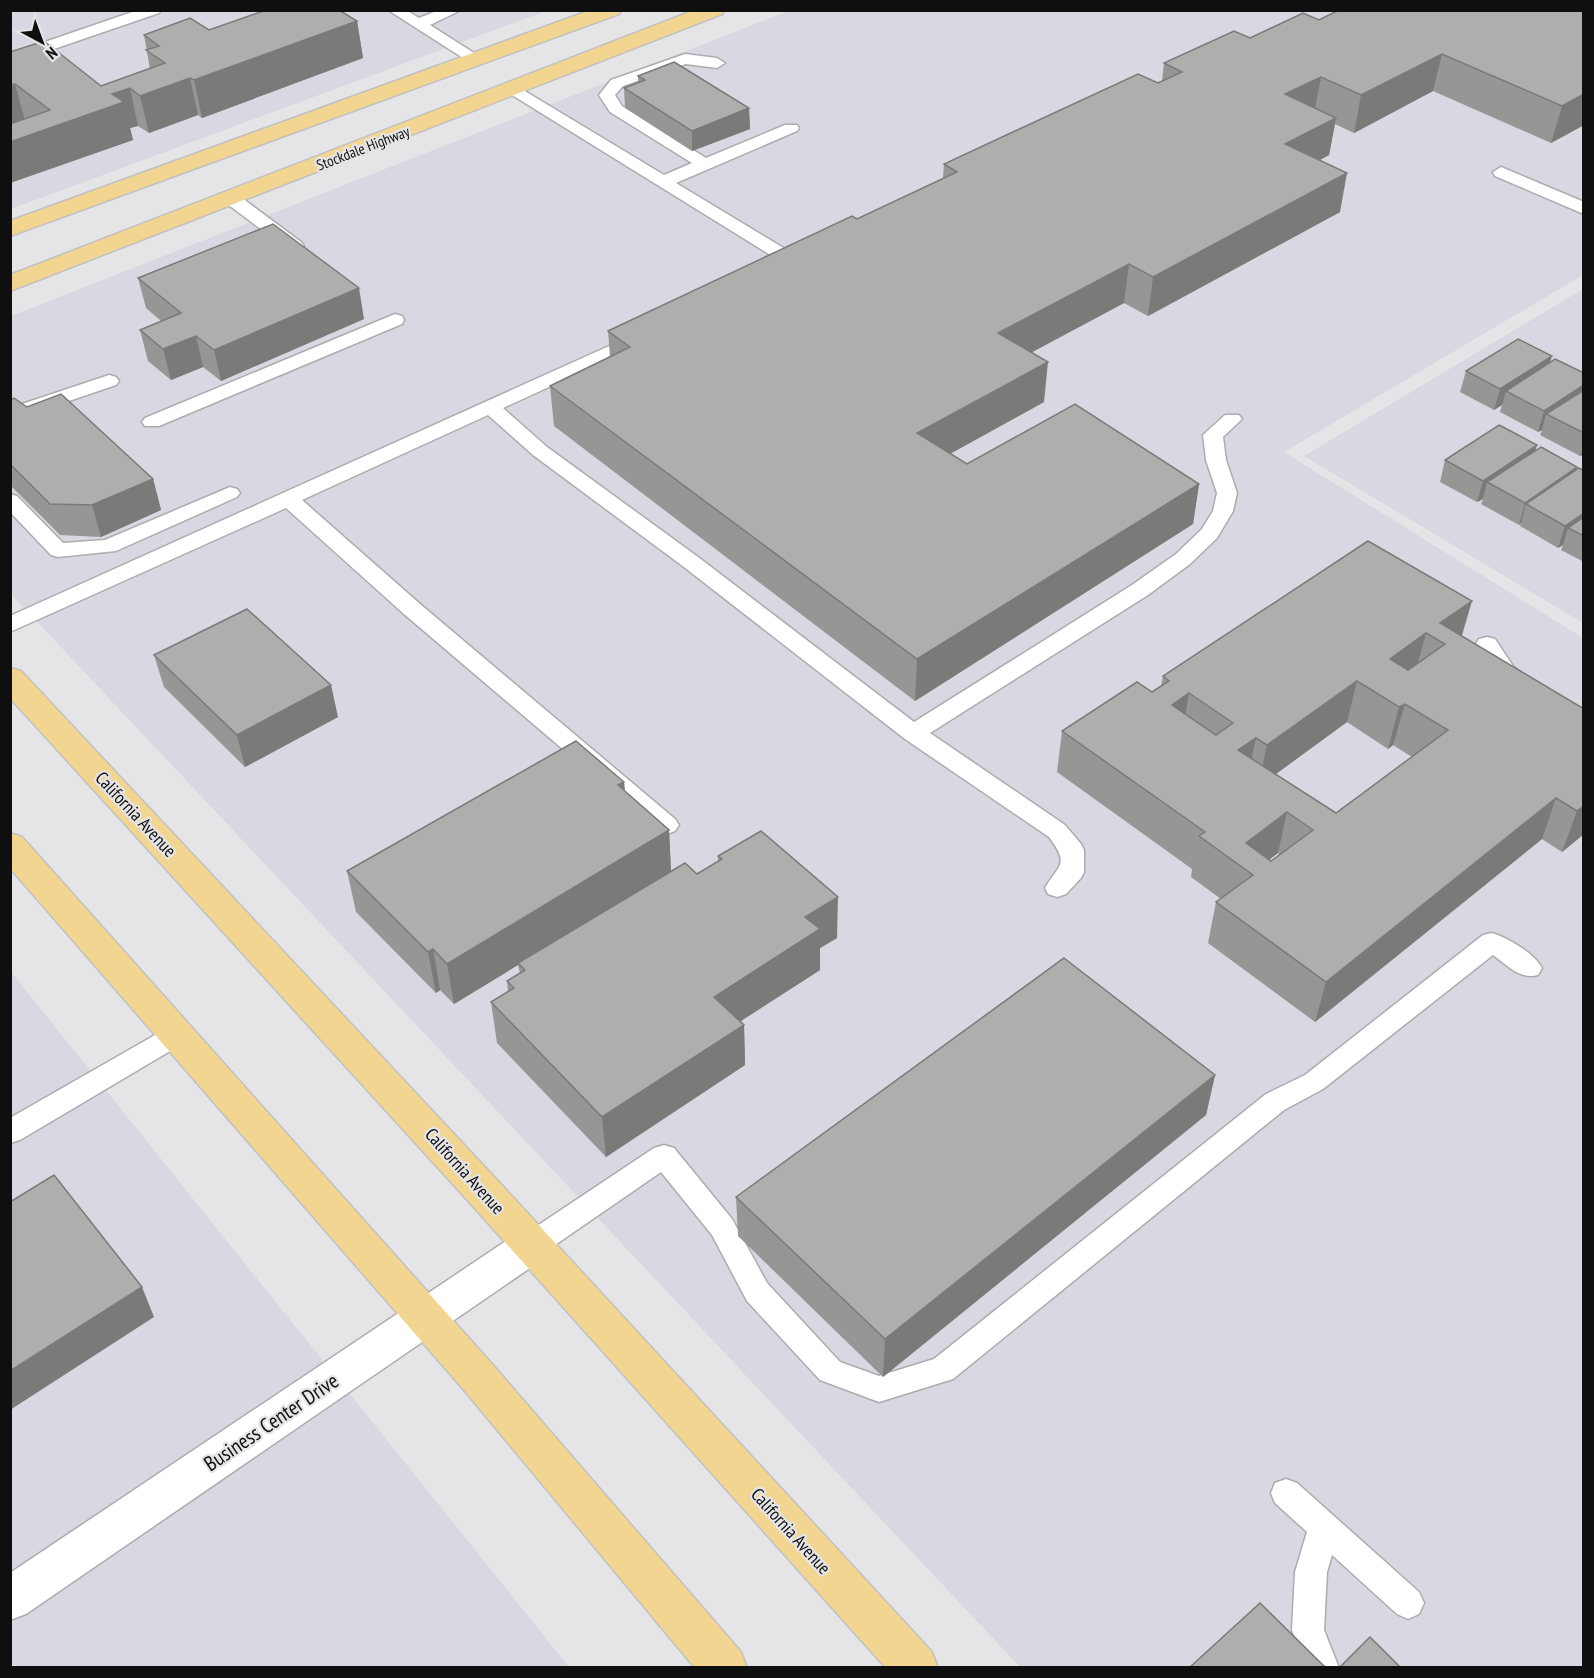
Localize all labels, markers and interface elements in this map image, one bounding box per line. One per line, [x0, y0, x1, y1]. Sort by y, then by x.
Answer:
north arrow [12, 12, 72, 72]
text: N [42, 43, 62, 64]
street label: Stockdale Highway [314, 121, 413, 174]
street label: California Avenue [91, 767, 181, 861]
street label: California Avenue [420, 1123, 510, 1219]
street label: Business Center Drive [198, 1367, 344, 1477]
street label: California Avenue [746, 1483, 836, 1579]

